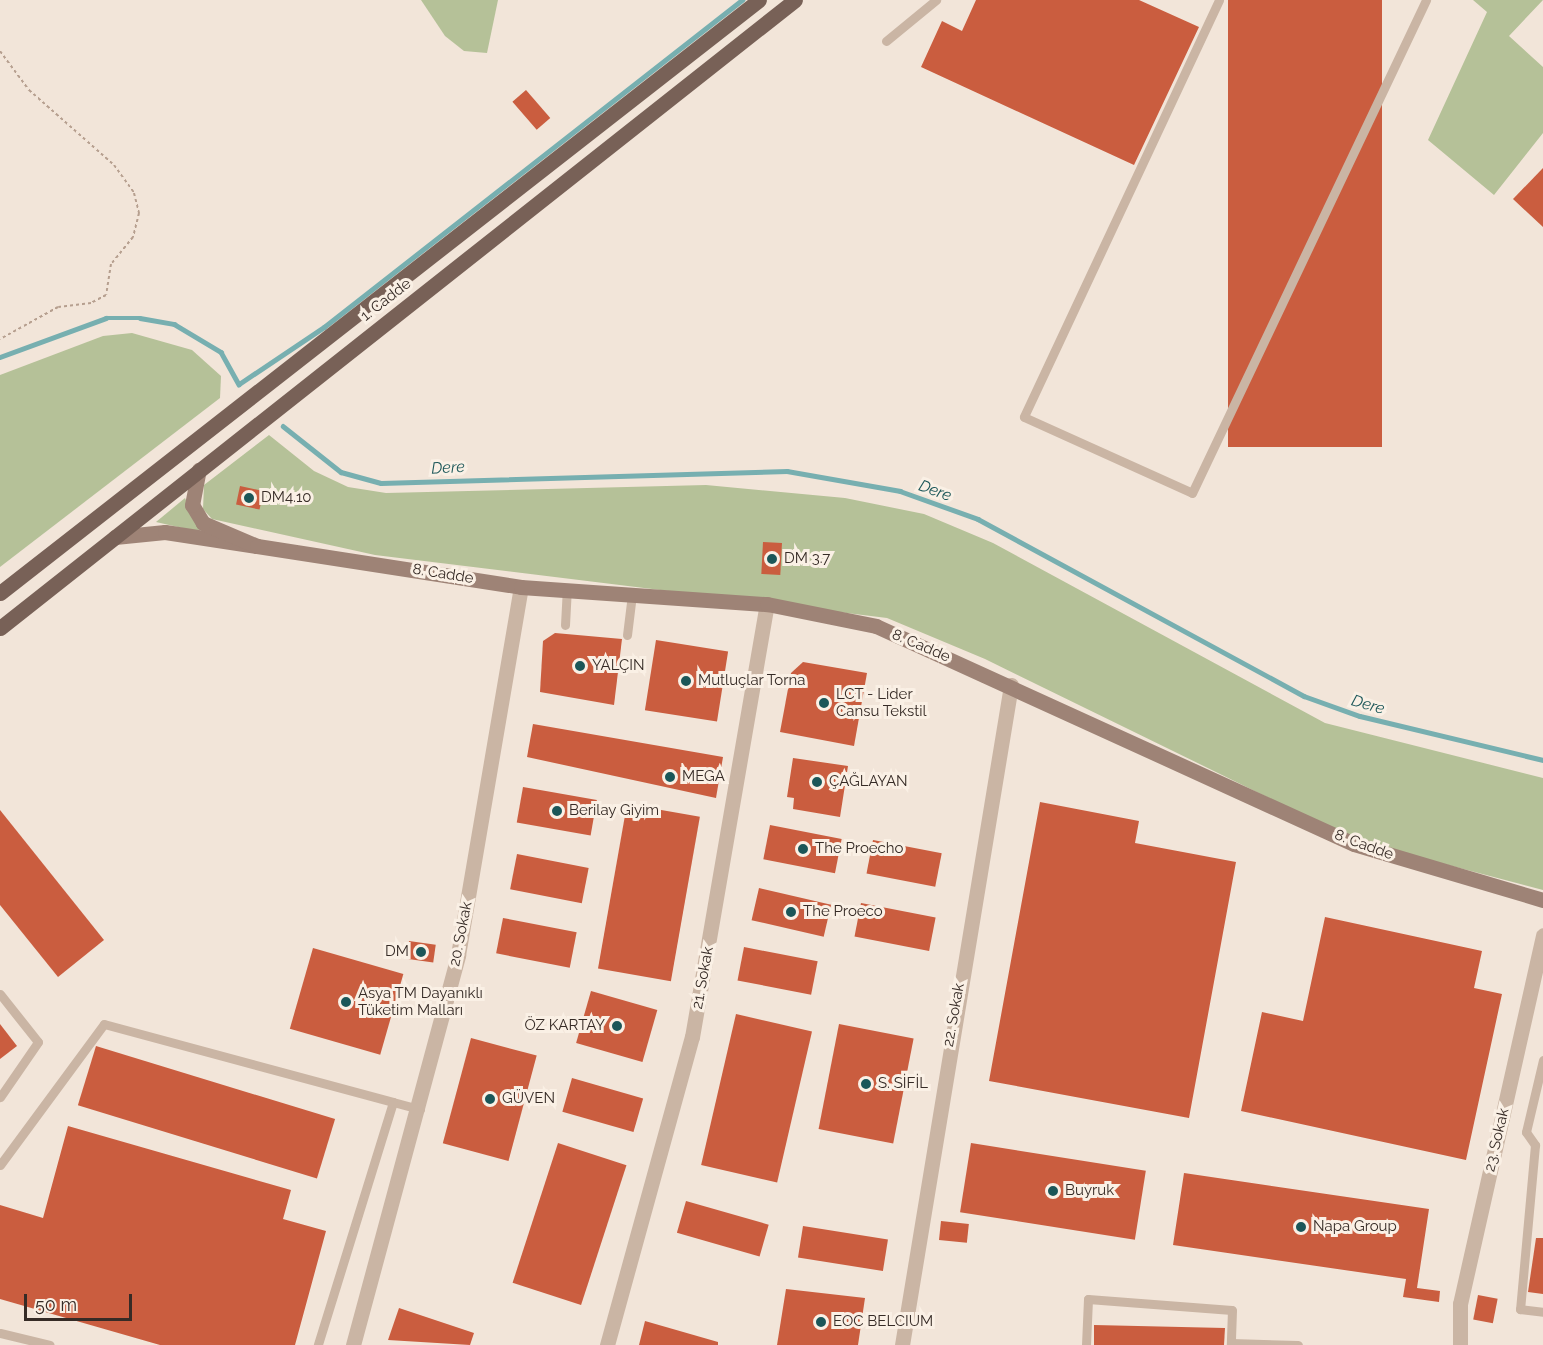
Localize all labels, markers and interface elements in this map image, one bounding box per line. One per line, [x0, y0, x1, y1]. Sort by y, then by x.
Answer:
street label: 1. Cadde [357, 275, 415, 325]
water label: Dere [431, 458, 465, 478]
water label: Dere [916, 476, 954, 506]
place label: DM4.10 [261, 489, 312, 507]
marker: DM4.10 [242, 491, 256, 505]
place label: DM 3.7 [784, 550, 830, 568]
marker: DM 3.7 [765, 552, 779, 566]
street label: 8. Cadde [411, 560, 475, 588]
street label: 8. Cadde [889, 626, 953, 666]
place label: YALÇIN [592, 657, 645, 675]
marker: YALÇIN [573, 659, 587, 673]
place label: Mutluçlar Torna [698, 672, 806, 690]
marker: Mutluçlar Torna [679, 674, 693, 688]
place label: LCT - Lider Cansu Tekstil [836, 685, 927, 720]
water label: Dere [1349, 691, 1387, 719]
marker: LCT - Lider Cansu Tekstil [817, 696, 831, 710]
place label: MEGA [682, 768, 725, 786]
marker: MEGA [663, 770, 677, 784]
place label: ÇAĞLAYAN [829, 773, 908, 791]
marker: ÇAĞLAYAN [810, 775, 824, 789]
place label: Berilay Giyim [569, 802, 659, 820]
marker: Berilay Giyim [550, 804, 564, 818]
street label: 8. Cadde [1332, 826, 1396, 864]
place label: The Proecho [815, 840, 904, 858]
marker: The Proecho [796, 842, 810, 856]
street label: 20. Sokak [446, 900, 476, 968]
place label: The Proeco [803, 903, 883, 921]
marker: The Proeco [784, 905, 798, 919]
place label: DM [385, 943, 409, 961]
marker: DM [414, 945, 428, 959]
street label: 21. Sokak [689, 945, 717, 1011]
street label: 22. Sokak [940, 982, 968, 1048]
place label: Asya TM Dayanıklı Tüketim Malları [358, 984, 483, 1019]
marker: Asya TM Dayanıklı Tüketim Malları [339, 995, 353, 1009]
place label: ÖZ KARTAY [524, 1017, 605, 1035]
marker: ÖZ KARTAY [610, 1019, 624, 1033]
place label: S. SİFİL [878, 1075, 928, 1093]
marker: S. SİFİL [859, 1077, 873, 1091]
place label: GÜVEN [502, 1090, 555, 1108]
marker: GÜVEN [483, 1092, 497, 1106]
street label: 23. Sokak [1481, 1107, 1513, 1173]
place label: Buyruk [1065, 1182, 1114, 1200]
marker: Buyruk [1046, 1184, 1060, 1198]
place label: Napa Group [1313, 1218, 1397, 1236]
marker: Napa Group [1294, 1220, 1308, 1234]
scale bar [27, 1282, 135, 1320]
text: 50 m [35, 1294, 77, 1315]
place label: EOC BELCIUM [833, 1313, 933, 1331]
marker: EOC BELCIUM [814, 1315, 828, 1329]

